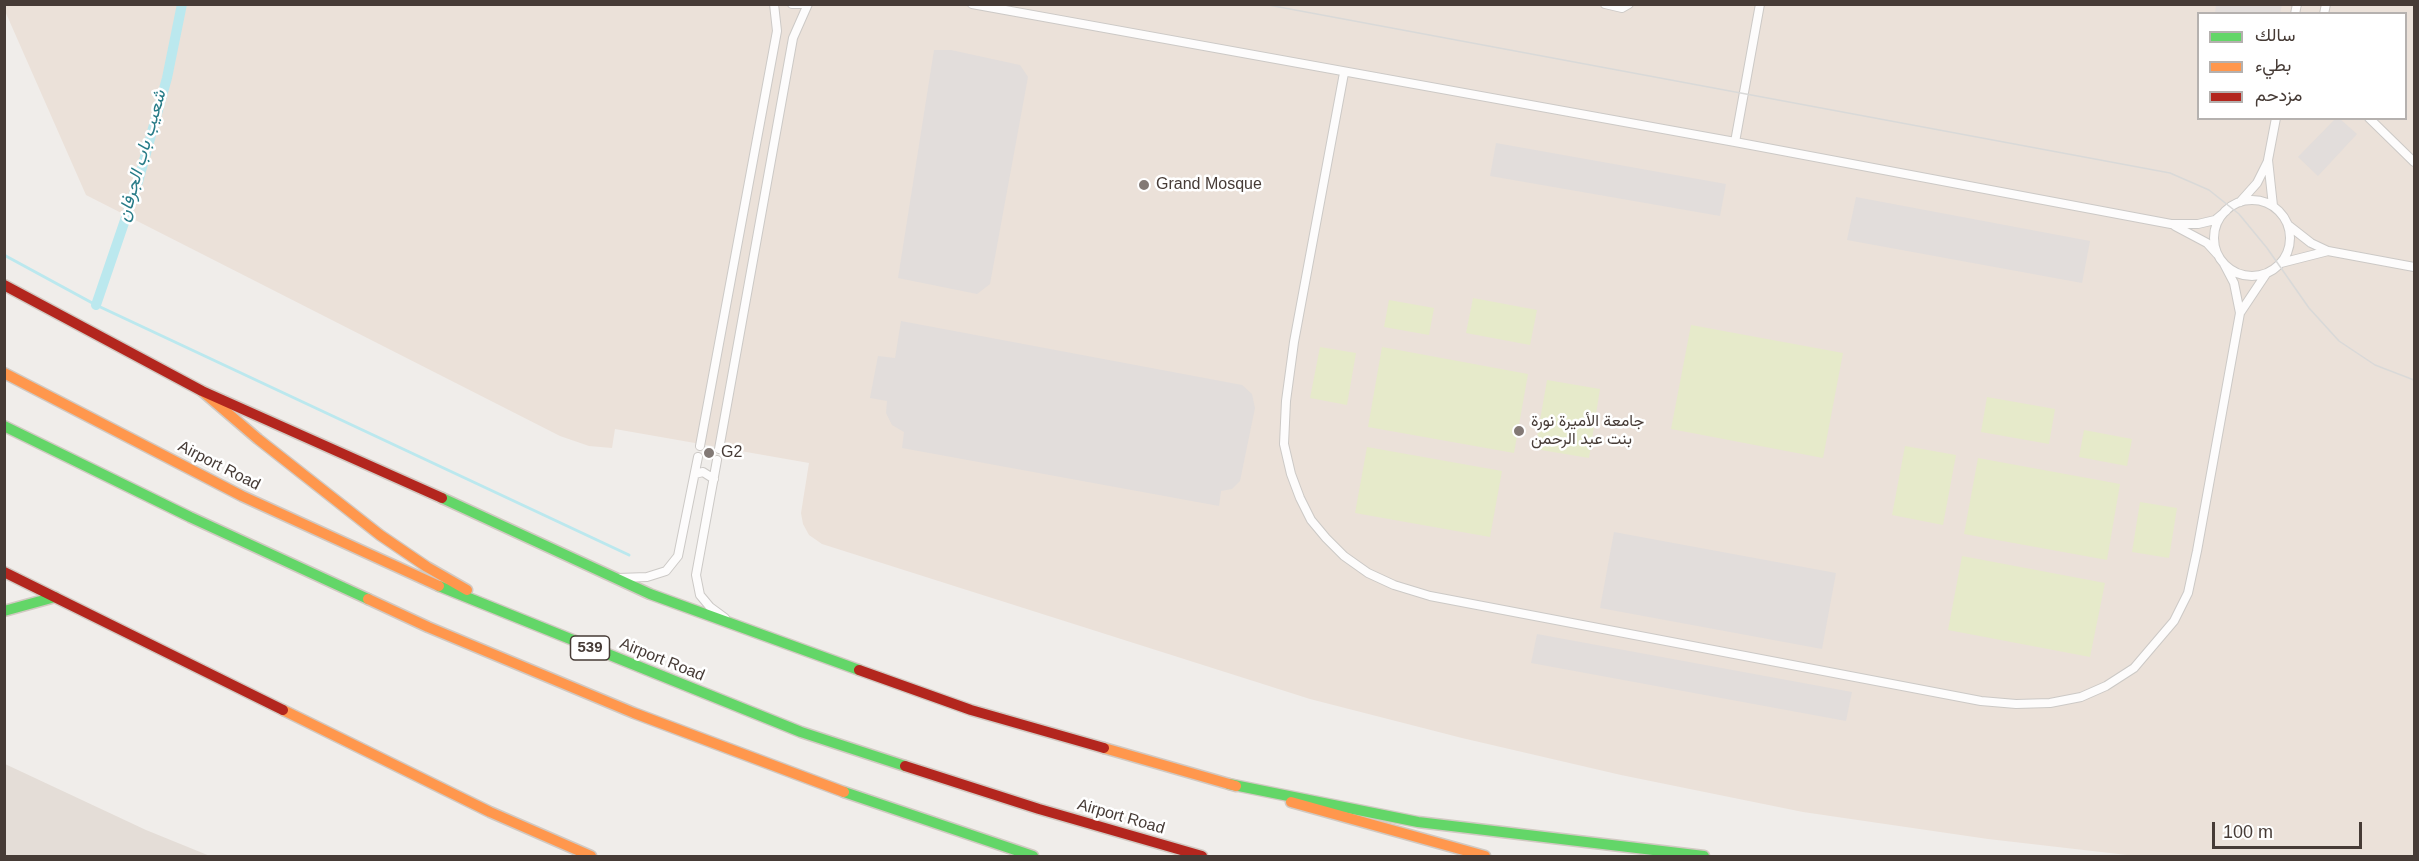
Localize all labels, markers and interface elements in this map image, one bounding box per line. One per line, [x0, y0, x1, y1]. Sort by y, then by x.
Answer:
legend [2197, 12, 2407, 120]
text: سالك [2255, 25, 2295, 45]
text: بطيء [2255, 55, 2291, 75]
text: مزدحم [2255, 85, 2302, 105]
water label: شعيب باب الجرفان [113, 88, 171, 224]
place label: Grand Mosque [1156, 175, 1262, 195]
marker: Grand Mosque [1137, 178, 1151, 192]
place label: جامعة الأميرة نورة بنت عبد الرحمن [1531, 412, 1644, 450]
marker: جامعة الأميرة نورة بنت عبد الرحمن [1512, 424, 1526, 438]
street label: Airport Road [175, 437, 263, 495]
place label: G2 [721, 443, 742, 463]
marker: G2 [702, 446, 716, 460]
street label: Airport Road [617, 634, 707, 686]
road number: 539 [570, 636, 610, 660]
street label: Airport Road [1075, 795, 1167, 839]
scale bar [2215, 810, 2365, 848]
text: 100 m [2223, 822, 2273, 842]

